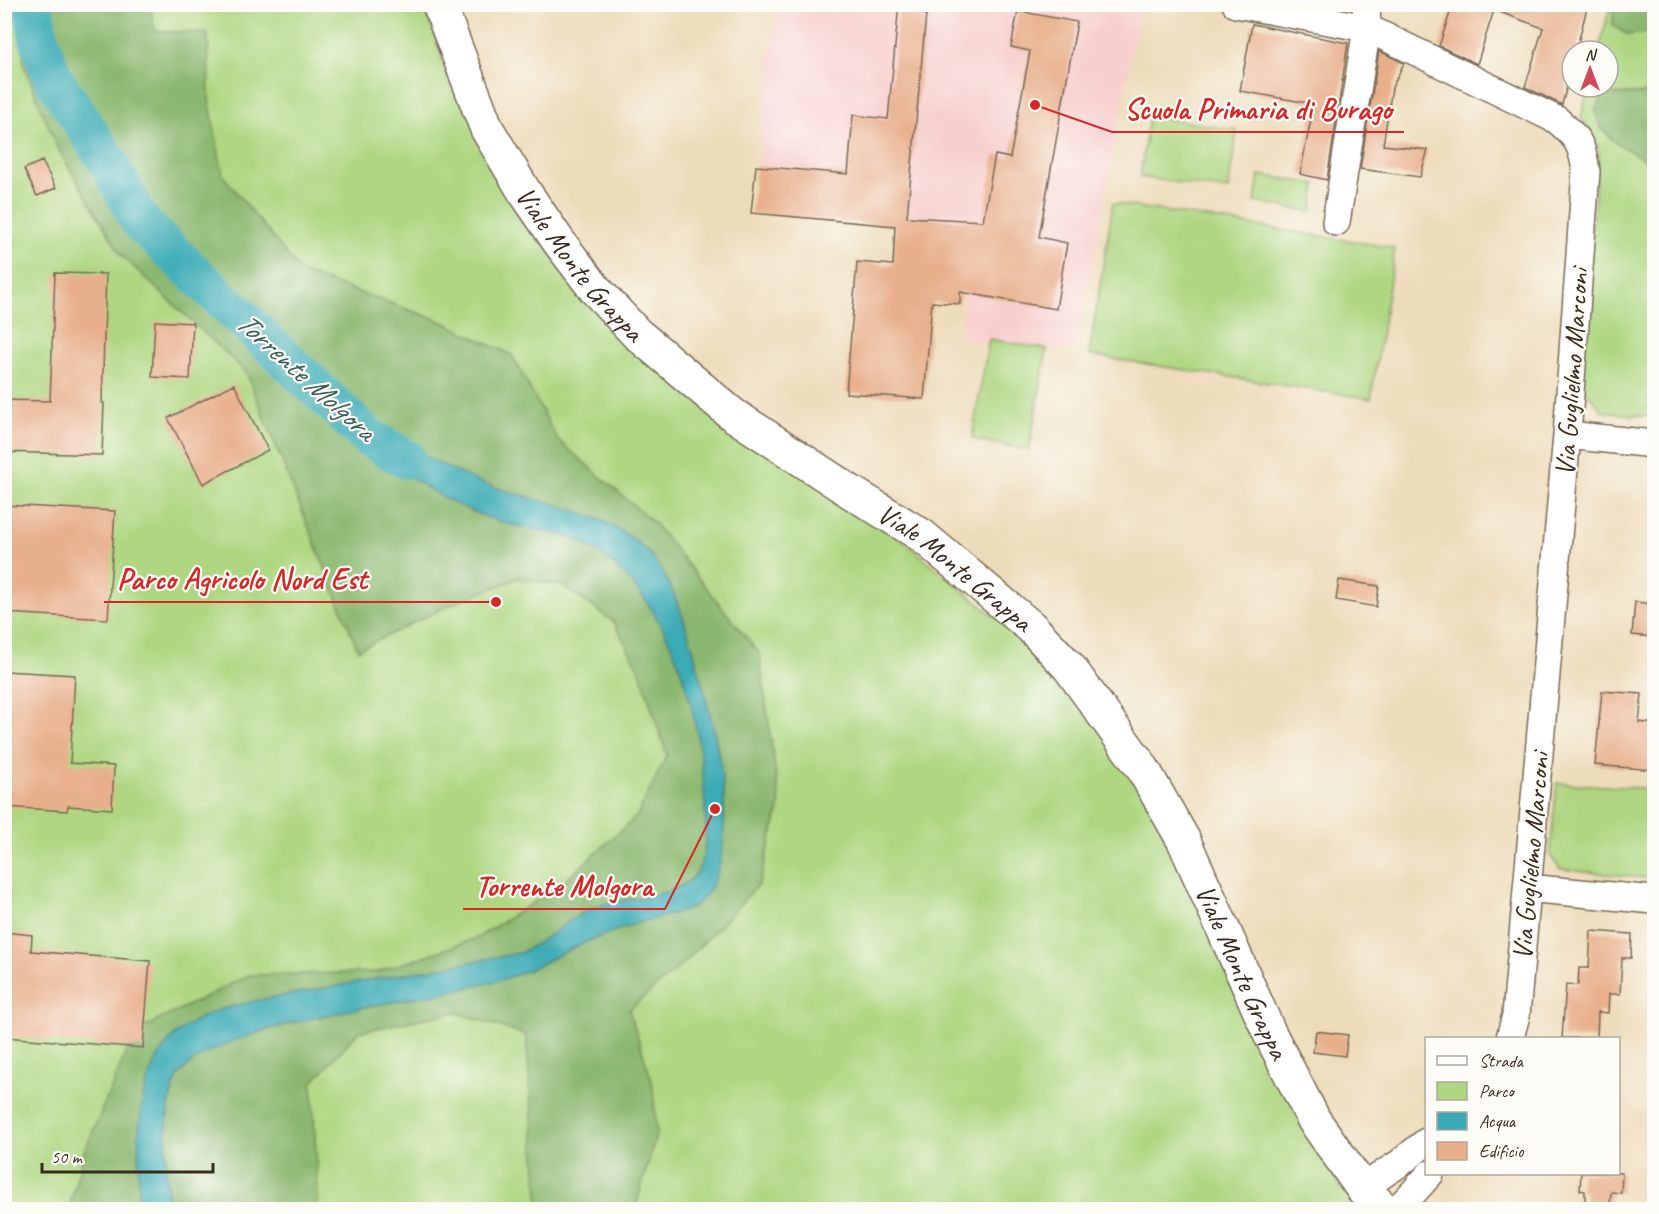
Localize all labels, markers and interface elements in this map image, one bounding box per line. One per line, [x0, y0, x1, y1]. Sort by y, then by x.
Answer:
north arrow [1560, 39, 1620, 99]
text: N [1585, 45, 1598, 65]
callout: Scuola Primaria di Burago [1112, 84, 1404, 132]
text: Scuola Primaria di Burago [1124, 90, 1395, 128]
street label: Viale Monte Grappa [508, 180, 653, 350]
street label: Via Guglielmo Marconi [1547, 263, 1596, 477]
water label: Torrente Molgora [228, 303, 386, 451]
street label: Viale Monte Grappa [871, 496, 1041, 640]
callout: Parco Agricolo Nord Est [104, 554, 379, 602]
text: Parco Agricolo Nord Est [117, 560, 370, 598]
street label: Via Guglielmo Marconi [1504, 747, 1557, 961]
callout: Torrente Molgora [463, 861, 665, 909]
text: Torrente Molgora [475, 867, 655, 905]
street label: Viale Monte Grappa [1188, 879, 1298, 1067]
legend [1425, 1037, 1620, 1175]
text: Strada [1479, 1050, 1524, 1072]
text: Parco [1479, 1080, 1515, 1102]
text: Acqua [1479, 1110, 1517, 1132]
scale bar [42, 1136, 213, 1174]
text: Edificio [1479, 1140, 1525, 1162]
text: 50 m [51, 1146, 84, 1168]

